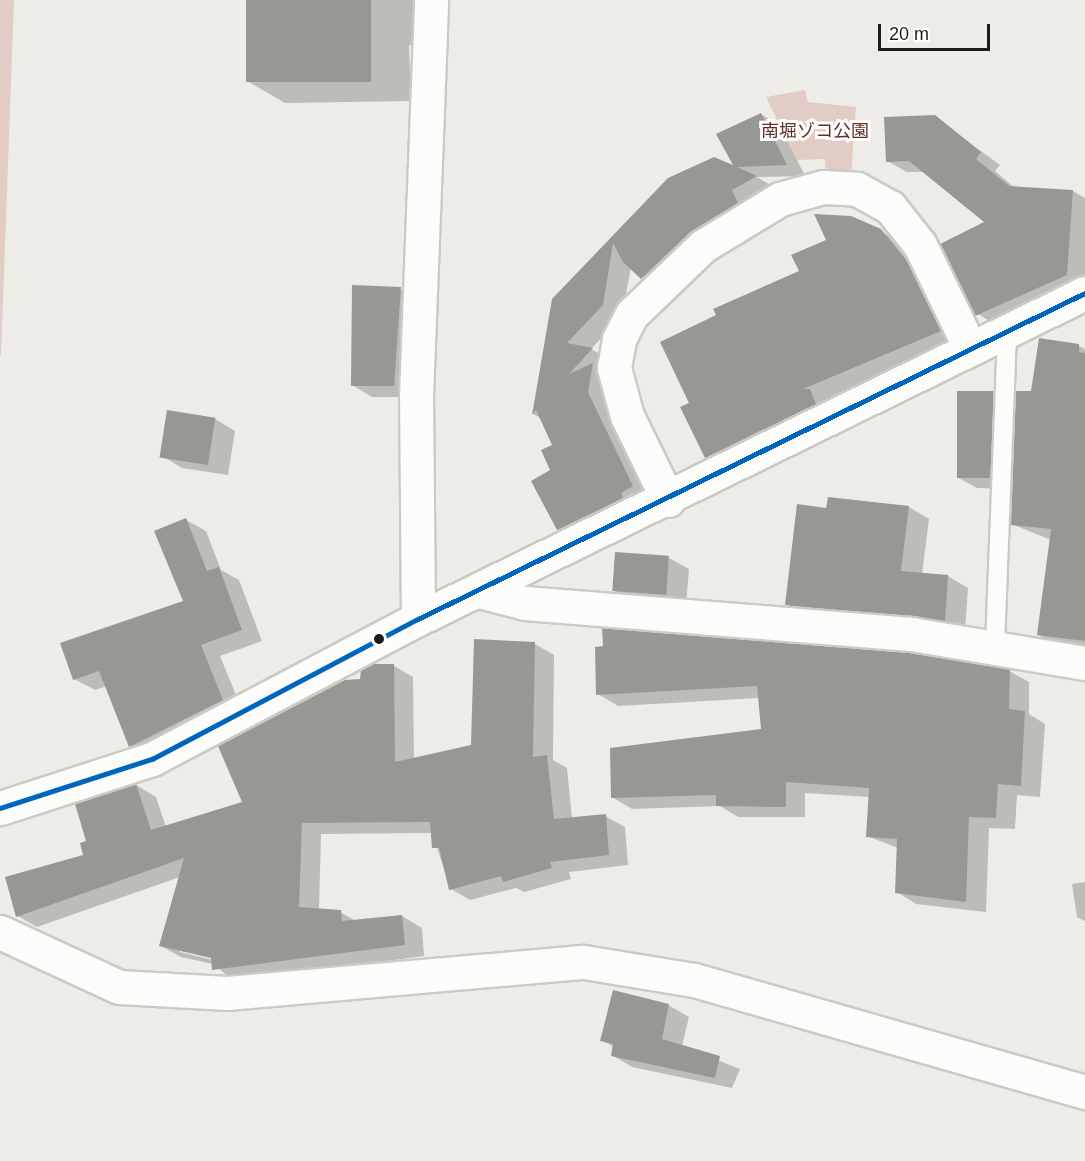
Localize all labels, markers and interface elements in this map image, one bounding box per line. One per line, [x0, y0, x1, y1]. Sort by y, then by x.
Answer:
scale bar [881, 12, 994, 50]
text: 20 m [889, 24, 929, 44]
park label: 南堀ゾコ公園 [761, 120, 869, 142]
unlabelled marker [373, 633, 385, 645]

